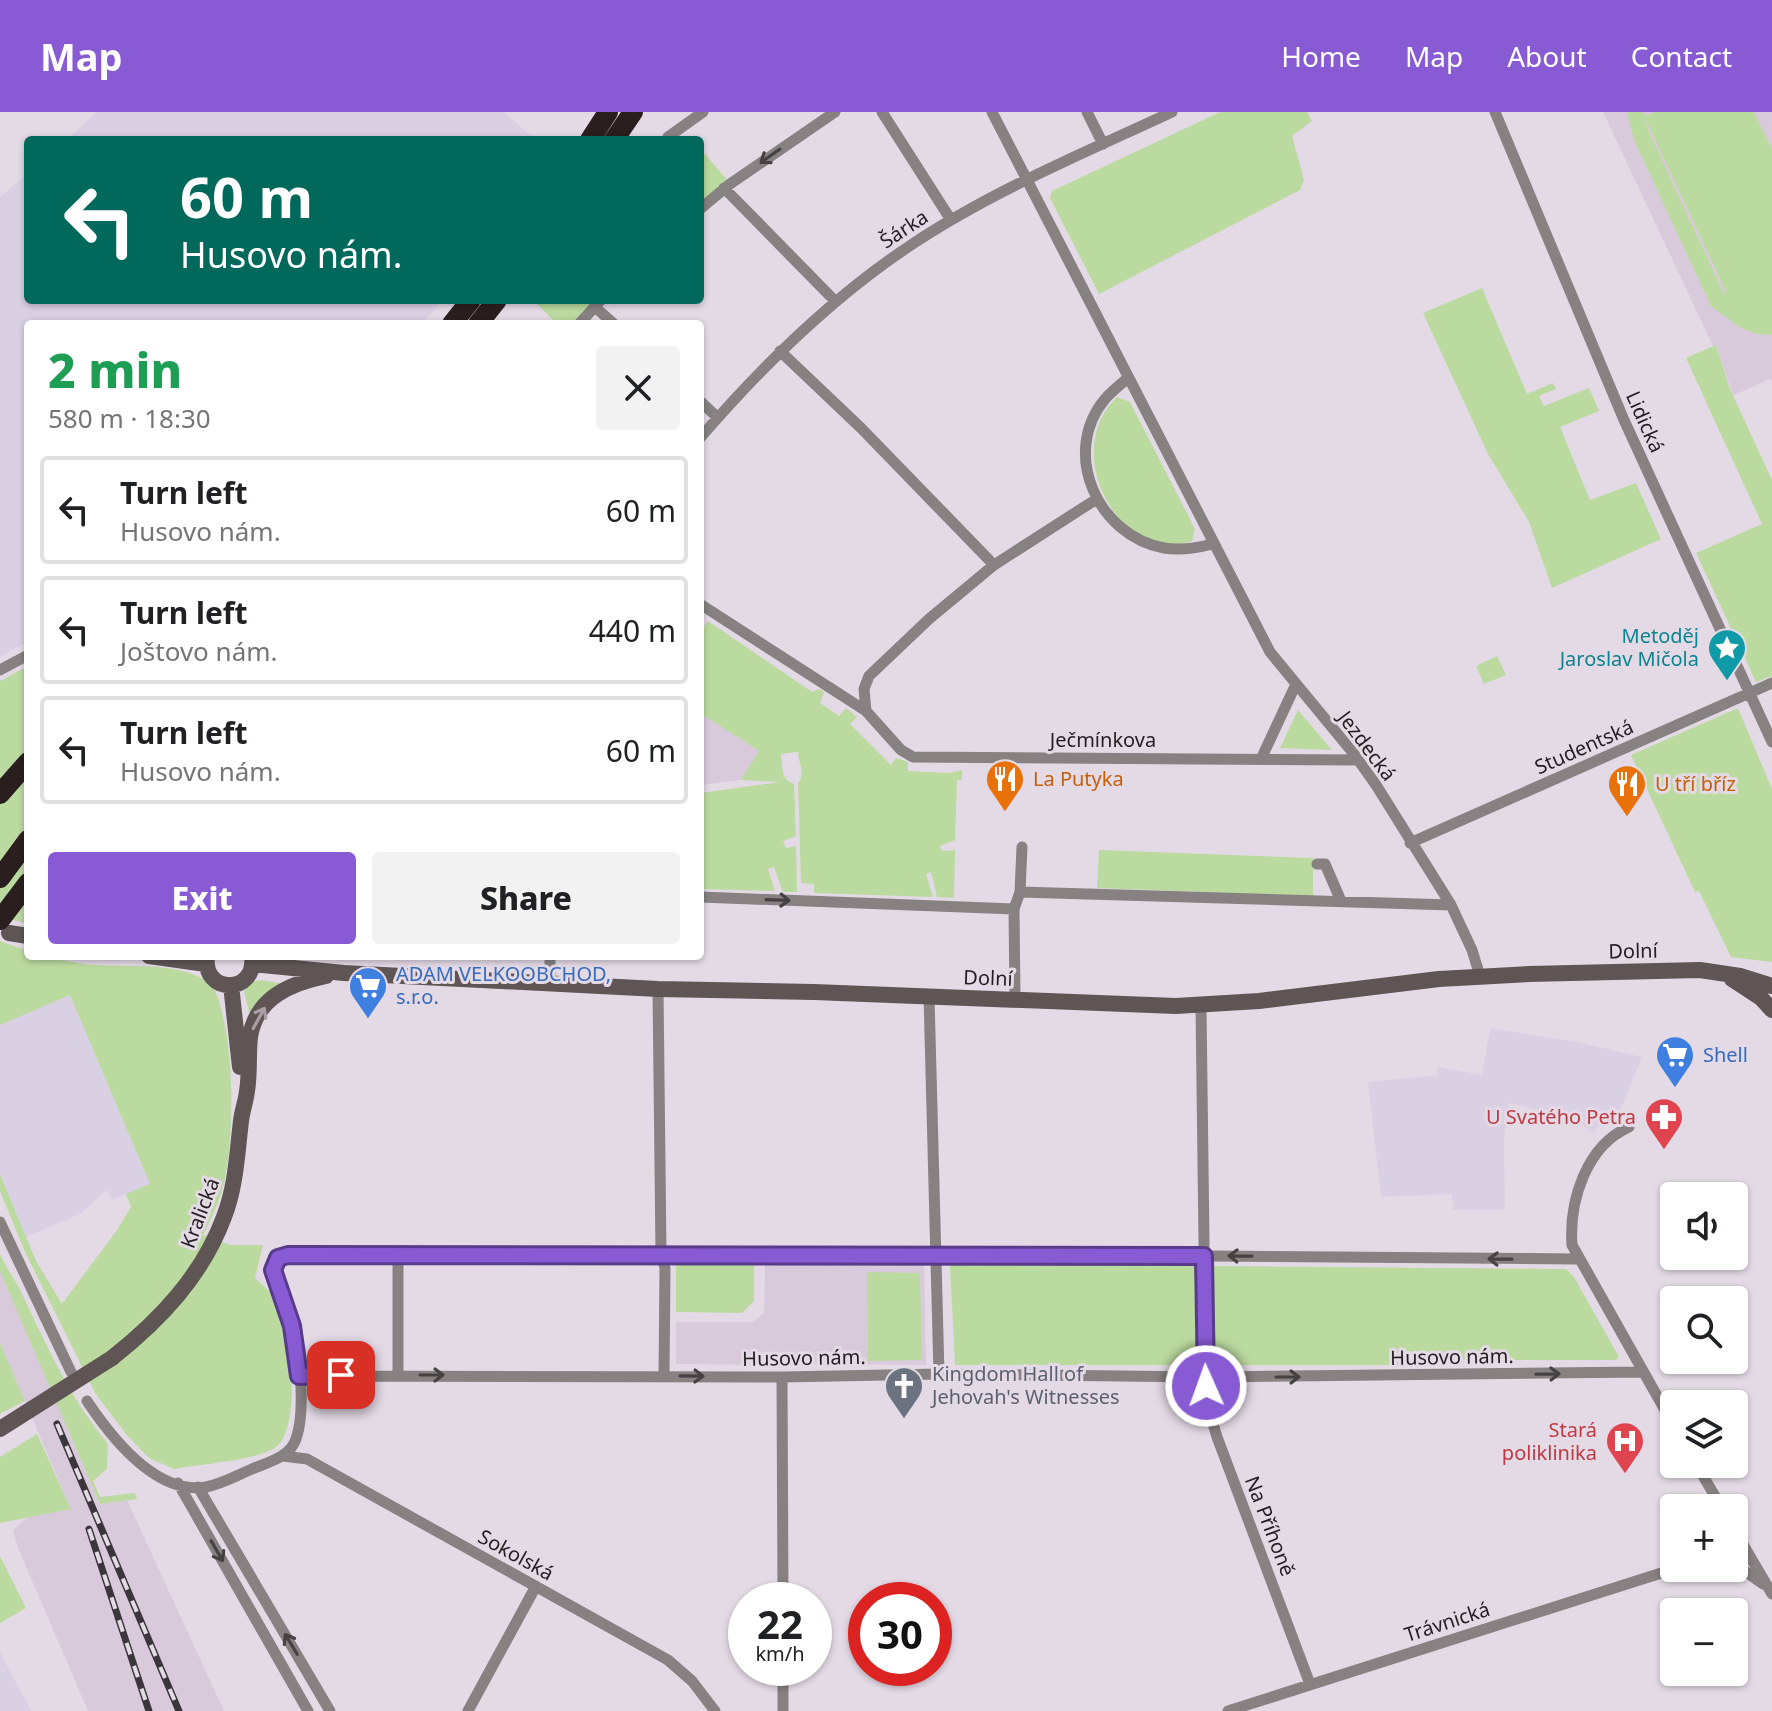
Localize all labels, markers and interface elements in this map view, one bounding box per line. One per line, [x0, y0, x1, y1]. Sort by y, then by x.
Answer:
text: Map [40, 30, 123, 82]
text: Home [1281, 37, 1361, 75]
text: Map [1405, 37, 1463, 75]
text: About [1507, 37, 1587, 75]
text: Contact [1631, 37, 1732, 75]
one-way arrow [760, 148, 782, 164]
text: 60 m [180, 158, 313, 234]
icon: left [48, 168, 152, 272]
street label: Šárka [874, 203, 933, 254]
text: Husovo nám. [180, 230, 402, 279]
text: 2 min [48, 337, 182, 402]
button: close [596, 346, 680, 430]
street label: Lidická [1620, 387, 1671, 457]
text: 580 m · 18:30 [48, 400, 211, 436]
text: Turn left [120, 472, 248, 513]
icon: left [52, 488, 96, 532]
text: 60 m [606, 490, 676, 531]
text: Husovo nám. [120, 513, 281, 549]
text: Turn left [120, 592, 248, 633]
icon: left [52, 608, 96, 652]
text: 440 m [589, 610, 676, 651]
place label: Metoděj Jaroslav Mičola [1558, 622, 1699, 672]
place icon: Metoděj Jaroslav Mičola [1706, 627, 1748, 682]
text: Joštovo nám. [120, 633, 278, 669]
street label: Jezdecká [1331, 704, 1403, 786]
text: Turn left [120, 712, 248, 753]
street label: Studentská [1530, 713, 1637, 780]
street label: Ječmínkova [1048, 726, 1156, 753]
icon: left [52, 728, 96, 772]
text: 60 m [606, 730, 676, 771]
text: Husovo nám. [120, 753, 281, 789]
restaurant icon: La Putyka [984, 758, 1026, 813]
restaurant icon: U tří bříz [1606, 763, 1648, 818]
place label: La Putyka [1033, 765, 1124, 792]
place label: U tří bříz [1655, 770, 1736, 797]
button: Exit [48, 852, 356, 944]
button: Share [372, 852, 680, 944]
one-way arrow [764, 892, 791, 907]
street label: Dolní [1608, 937, 1659, 964]
place label: ADAM VELKOOBCHOD, s.r.o. [396, 960, 611, 1010]
street label: Dolní [963, 963, 1014, 992]
supermarket icon: ADAM VELKOOBCHOD, s.r.o. [347, 965, 389, 1020]
one-way arrow [251, 1007, 267, 1030]
supermarket icon: Shell [1654, 1034, 1696, 1089]
place label: Shell [1703, 1041, 1748, 1068]
pharmacy icon: U Svatého Petra [1643, 1096, 1685, 1151]
place label: U Svatého Petra [1486, 1103, 1636, 1130]
street label: Kralická [174, 1174, 225, 1252]
map controls [1660, 1182, 1748, 1686]
button: sound [1660, 1182, 1748, 1270]
one-way arrow [1227, 1249, 1254, 1264]
one-way arrow [1487, 1251, 1514, 1267]
button: search [1660, 1286, 1748, 1374]
pin [307, 1341, 375, 1409]
street label: Husovo nám. [1390, 1342, 1514, 1371]
street label: Husovo nám. [742, 1343, 866, 1372]
position arrow [1164, 1344, 1248, 1428]
icon: arrive [319, 1353, 363, 1397]
place label: Kingdom Hall of Jehovah's Witnesses [930, 1360, 1120, 1410]
church icon: Kingdom Hall of Jehovah's Witnesses [883, 1365, 925, 1420]
one-way arrow [1534, 1366, 1561, 1382]
one-way arrow [418, 1367, 445, 1383]
one-way arrow [678, 1368, 705, 1384]
one-way arrow [1274, 1369, 1301, 1384]
button: layers [1660, 1390, 1748, 1478]
place label: Stará poliklinika [1502, 1416, 1597, 1466]
hospital icon: Stará poliklinika [1604, 1420, 1646, 1475]
street label: Na Příhoně [1239, 1472, 1302, 1580]
button: + [1660, 1494, 1748, 1582]
street label: Sokolská [474, 1523, 559, 1586]
one-way arrow [209, 1539, 225, 1562]
speed limit sign: 30 [848, 1582, 952, 1686]
street label: Trávnická [1401, 1595, 1493, 1648]
text: 22 [757, 1596, 803, 1651]
button: − [1660, 1598, 1748, 1686]
one-way arrow [283, 1633, 299, 1656]
text: km/h [755, 1640, 805, 1667]

